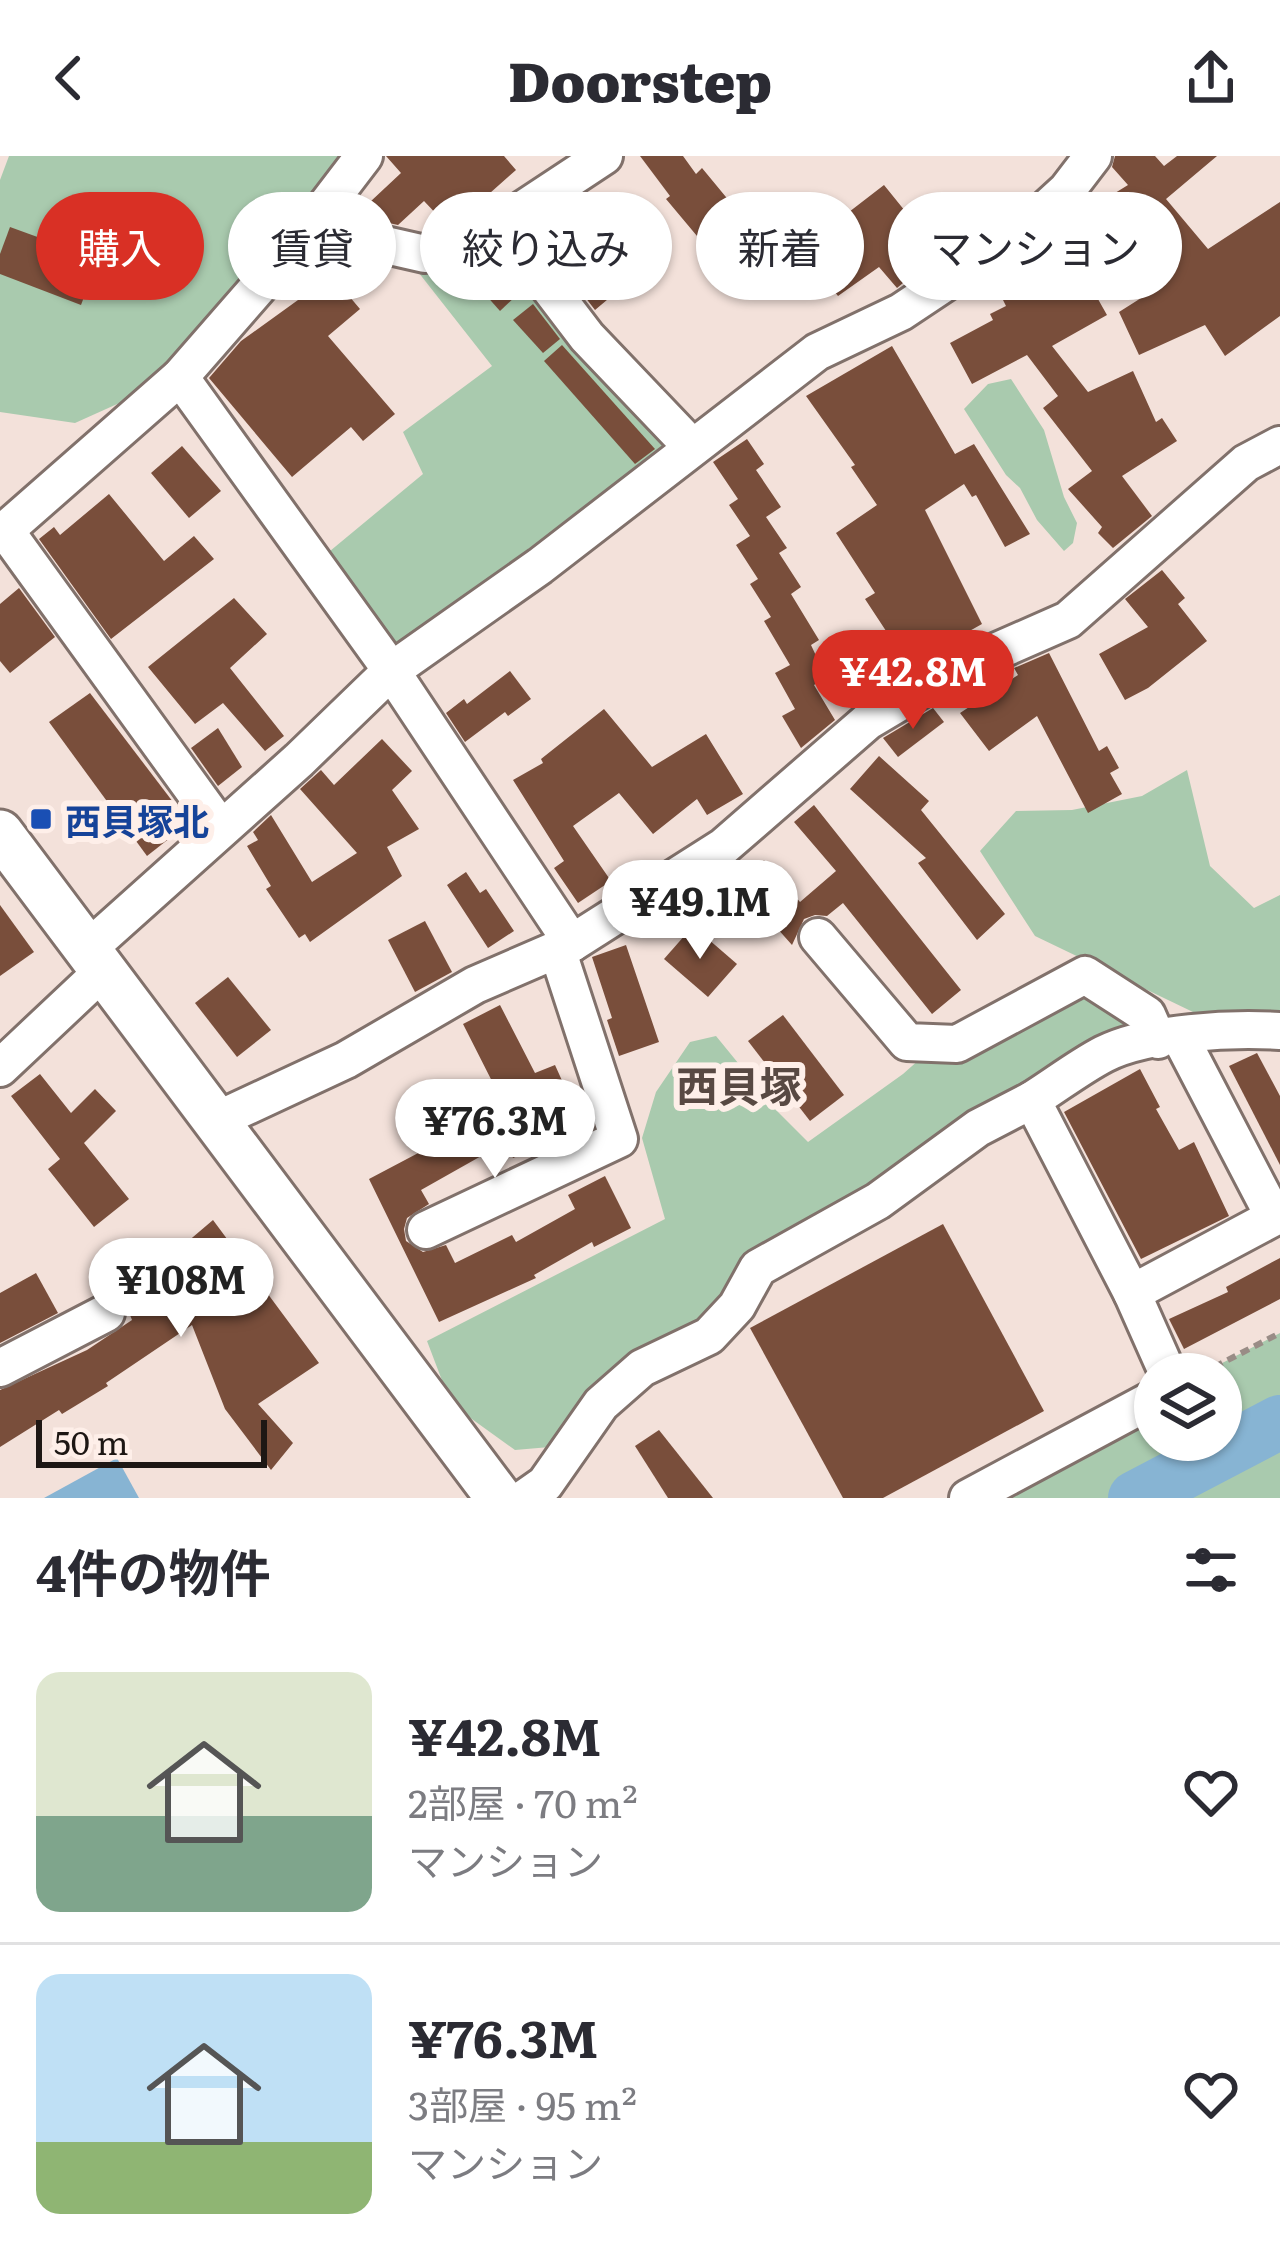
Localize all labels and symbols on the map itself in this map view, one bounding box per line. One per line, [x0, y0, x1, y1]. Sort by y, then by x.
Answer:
pin: ¥42.8M [815, 630, 1011, 732]
place label: 西貝塚北 [65, 793, 209, 846]
marker: 西貝塚北 [28, 806, 54, 832]
pin: ¥49.1M [602, 860, 798, 962]
district label: 西貝塚 [676, 1053, 802, 1115]
pin: ¥76.3M [397, 1079, 593, 1181]
pin: ¥108M [97, 1238, 265, 1340]
scale bar [36, 1414, 267, 1467]

